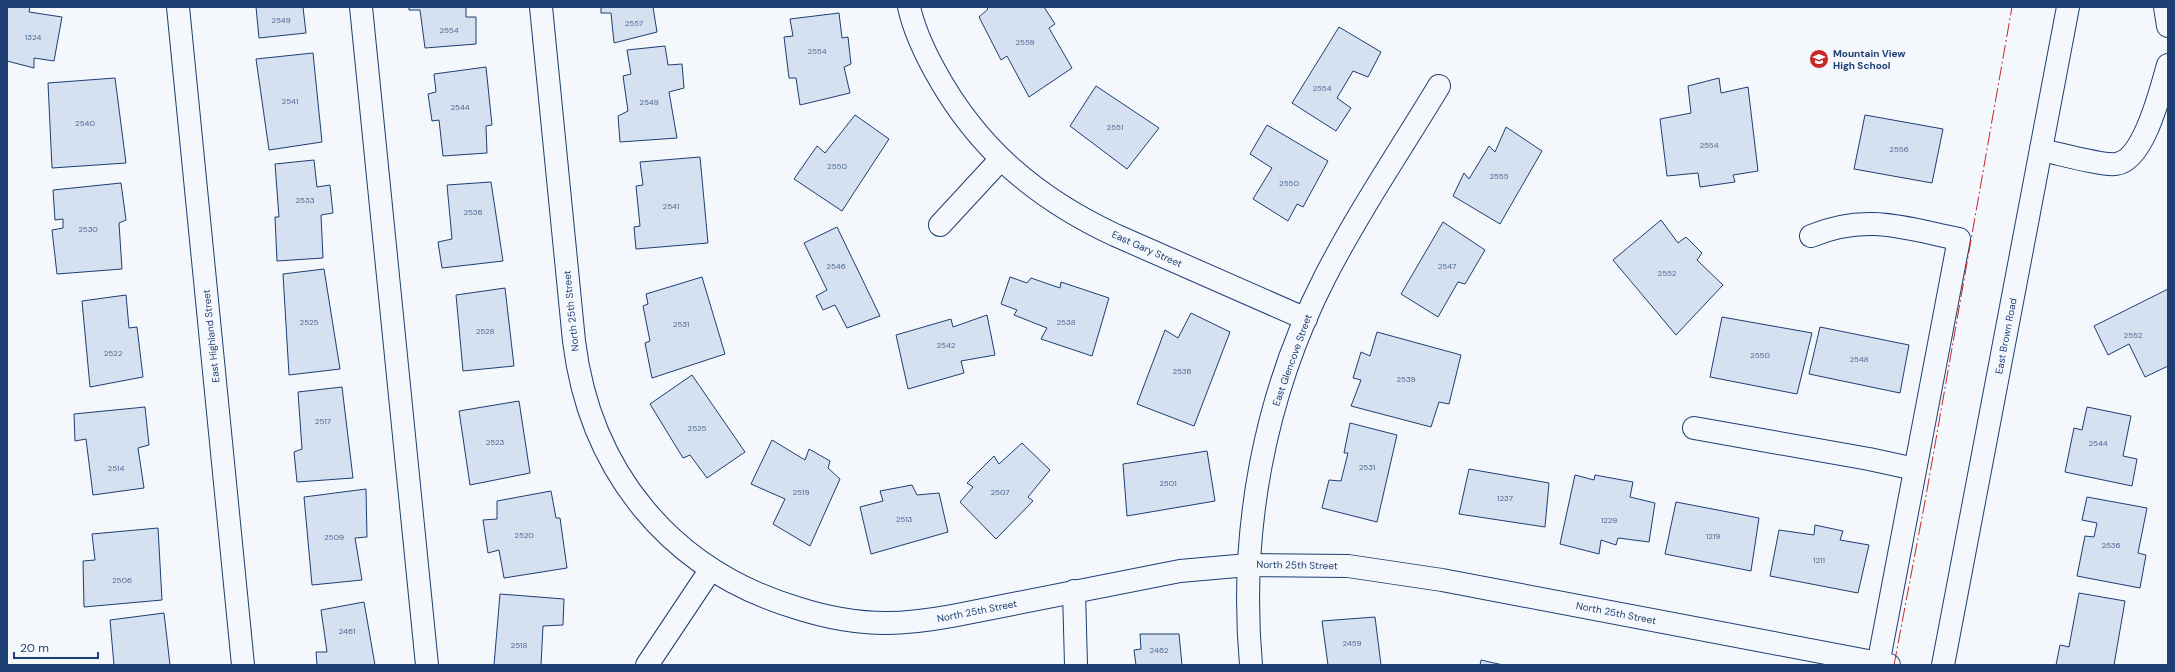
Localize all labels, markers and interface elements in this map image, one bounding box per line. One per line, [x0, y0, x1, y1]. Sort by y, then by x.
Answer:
house number: 2549 [271, 15, 291, 25]
house number: 2557 [625, 18, 643, 28]
house number: 2554 [439, 25, 459, 35]
house number: 1324 [25, 32, 41, 42]
house number: 2559 [1015, 37, 1035, 47]
house number: 2554 [807, 46, 827, 56]
place label: Mountain View High School [1833, 47, 1906, 72]
school or university icon: Mountain View High School [1808, 48, 1830, 70]
house number: 2554 [1312, 83, 1332, 93]
house number: 2541 [282, 96, 298, 106]
house number: 2549 [639, 97, 659, 107]
house number: 2544 [450, 102, 470, 112]
house number: 2540 [75, 118, 95, 128]
house number: 2551 [1107, 122, 1123, 132]
house number: 2554 [1699, 140, 1719, 150]
house number: 2556 [1889, 144, 1909, 154]
house number: 2550 [827, 161, 847, 171]
house number: 2555 [1489, 171, 1509, 181]
house number: 2550 [1279, 178, 1299, 188]
house number: 2533 [296, 195, 315, 205]
house number: 2541 [663, 201, 679, 211]
house number: 2536 [463, 207, 483, 217]
house number: 2530 [78, 224, 98, 234]
street label: East Gary Street [1110, 228, 1184, 270]
house number: 2546 [826, 261, 846, 271]
house number: 2547 [1438, 261, 1456, 271]
house number: 2552 [1658, 268, 1677, 278]
street label: North 25th Street [560, 270, 582, 352]
street label: East Highland Street [200, 289, 222, 383]
street label: East Brown Road [1992, 297, 2020, 375]
street label: East Glencove Street [1269, 312, 1315, 408]
house number: 2525 [300, 317, 319, 327]
house number: 2538 [1056, 317, 1076, 327]
house number: 2531 [673, 319, 689, 329]
house number: 2528 [476, 326, 494, 336]
house number: 2552 [2124, 330, 2143, 340]
house number: 2542 [937, 340, 956, 350]
house number: 2522 [104, 348, 123, 358]
house number: 2550 [1750, 350, 1770, 360]
house number: 2548 [1849, 354, 1869, 364]
house number: 2536 [1172, 366, 1192, 376]
house number: 2539 [1396, 374, 1416, 384]
house number: 2517 [315, 416, 331, 426]
house number: 2525 [688, 423, 707, 433]
house number: 2523 [486, 437, 505, 447]
house number: 2544 [2088, 438, 2108, 448]
house number: 2531 [1359, 462, 1375, 472]
house number: 2514 [108, 463, 125, 473]
house number: 2501 [1159, 478, 1177, 488]
house number: 2519 [792, 487, 810, 497]
house number: 2507 [990, 487, 1010, 497]
house number: 1237 [1497, 493, 1513, 503]
house number: 2513 [896, 514, 913, 524]
house number: 1229 [1601, 515, 1617, 525]
house number: 2520 [514, 530, 534, 540]
house number: 1219 [1706, 531, 1720, 541]
house number: 2509 [324, 532, 344, 542]
house number: 2536 [2101, 540, 2121, 550]
house number: 1211 [1813, 555, 1825, 565]
street label: North 25th Street [1256, 558, 1338, 572]
house number: 2506 [112, 575, 132, 585]
street label: North 25th Street [936, 597, 1018, 625]
street label: North 25th Street [1575, 599, 1657, 627]
house number: 2461 [339, 626, 355, 636]
scale bar [14, 634, 98, 660]
house number: 2459 [1343, 638, 1362, 648]
text: 20 m [20, 640, 49, 656]
house number: 2518 [511, 640, 528, 650]
house number: 2462 [1150, 645, 1169, 655]

